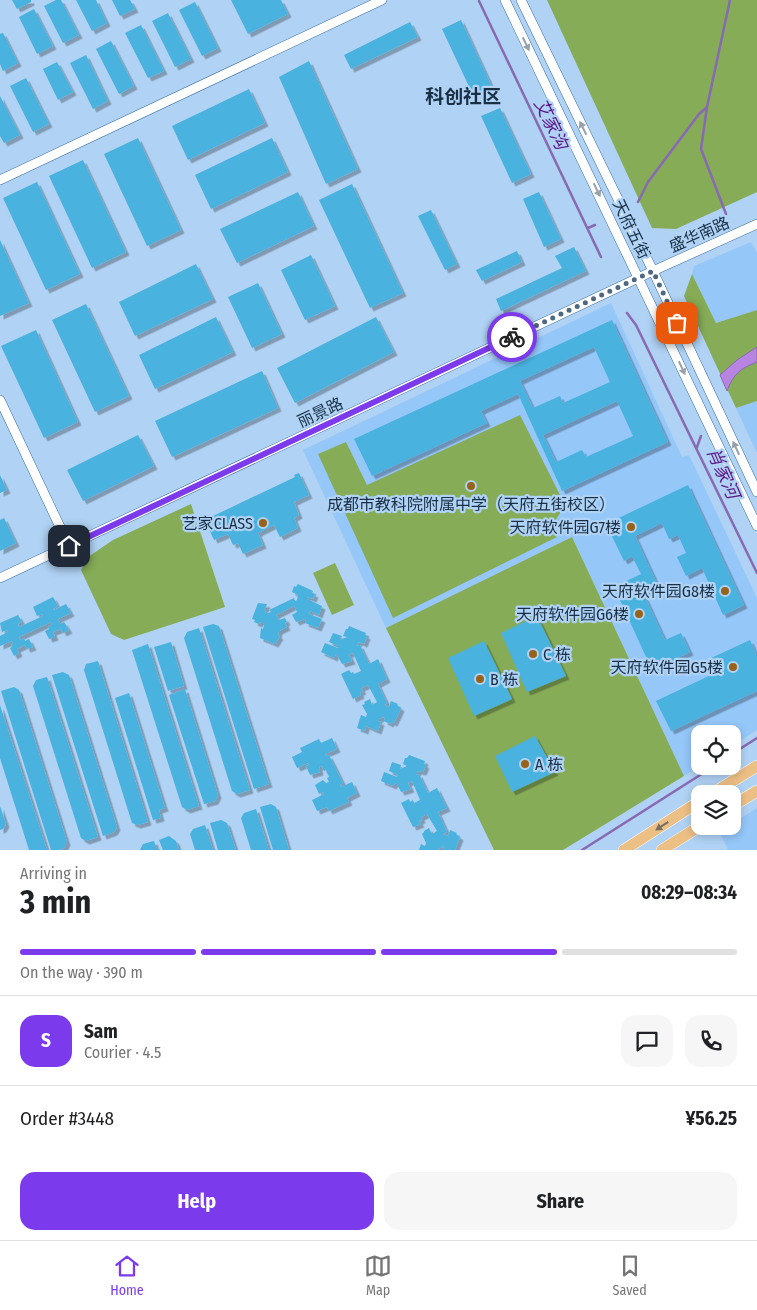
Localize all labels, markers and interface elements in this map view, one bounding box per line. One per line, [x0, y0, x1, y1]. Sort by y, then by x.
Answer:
one-way arrow [523, 37, 531, 51]
district label: 科创社区 [425, 85, 501, 108]
water label: 艾家沟 [529, 95, 574, 155]
one-way arrow [579, 120, 587, 135]
one-way arrow [593, 183, 601, 197]
street label: 天府五街 [609, 196, 654, 262]
street label: 盛华南路 [666, 213, 732, 256]
pin [656, 302, 698, 344]
icon: bag [663, 309, 691, 337]
courier [487, 312, 537, 362]
icon: bike [498, 323, 526, 351]
one-way arrow [678, 361, 686, 375]
street label: 丽景路 [294, 394, 346, 431]
one-way arrow [732, 441, 740, 455]
water label: 肖家河 [702, 444, 745, 505]
marker: 成都市教科院附属中学（天府五街校区） [465, 480, 477, 492]
place label: 成都市教科院附属中学（天府五街校区） [327, 495, 615, 514]
place label: 艺家CLASS [182, 514, 253, 533]
marker: 艺家CLASS [257, 517, 269, 529]
place label: 天府软件园G7楼 [510, 518, 621, 537]
marker: 天府软件园G7楼 [625, 521, 637, 533]
pin [48, 525, 90, 567]
icon: home [55, 532, 83, 560]
place label: 天府软件园G8楼 [602, 582, 715, 601]
marker: 天府软件园G8楼 [719, 585, 731, 597]
place label: 天府软件园G6楼 [516, 605, 629, 624]
marker: 天府软件园G6楼 [633, 608, 645, 620]
place label: C 栋 [543, 645, 571, 664]
marker: C 栋 [527, 648, 539, 660]
place label: 天府软件园G5楼 [610, 658, 723, 677]
marker: 天府软件园G5楼 [727, 661, 739, 673]
place label: B 栋 [490, 670, 519, 689]
marker: B 栋 [474, 673, 486, 685]
map controls [691, 725, 741, 835]
button: locate [691, 725, 741, 775]
place label: A 栋 [535, 755, 563, 774]
marker: A 栋 [519, 758, 531, 770]
button: layers [691, 785, 741, 835]
one-way arrow [655, 821, 669, 830]
text: Arriving in [20, 864, 87, 883]
text: 08:29–08:34 [641, 881, 737, 904]
text: 3 min [20, 883, 91, 921]
text: On the way · 390 m [20, 963, 143, 982]
button: chat [621, 1015, 673, 1067]
button: phone [685, 1015, 737, 1067]
text: Sam [84, 1020, 118, 1043]
text: S [41, 1029, 51, 1052]
text: Courier · 4.5 [84, 1043, 161, 1062]
text: Order #3448 [20, 1107, 114, 1130]
text: ¥56.25 [686, 1107, 737, 1130]
button: Help [20, 1172, 374, 1230]
button: Share [384, 1172, 737, 1230]
tab: Home [110, 1252, 144, 1299]
tab: Map [364, 1252, 392, 1299]
tab: Saved [613, 1252, 647, 1299]

